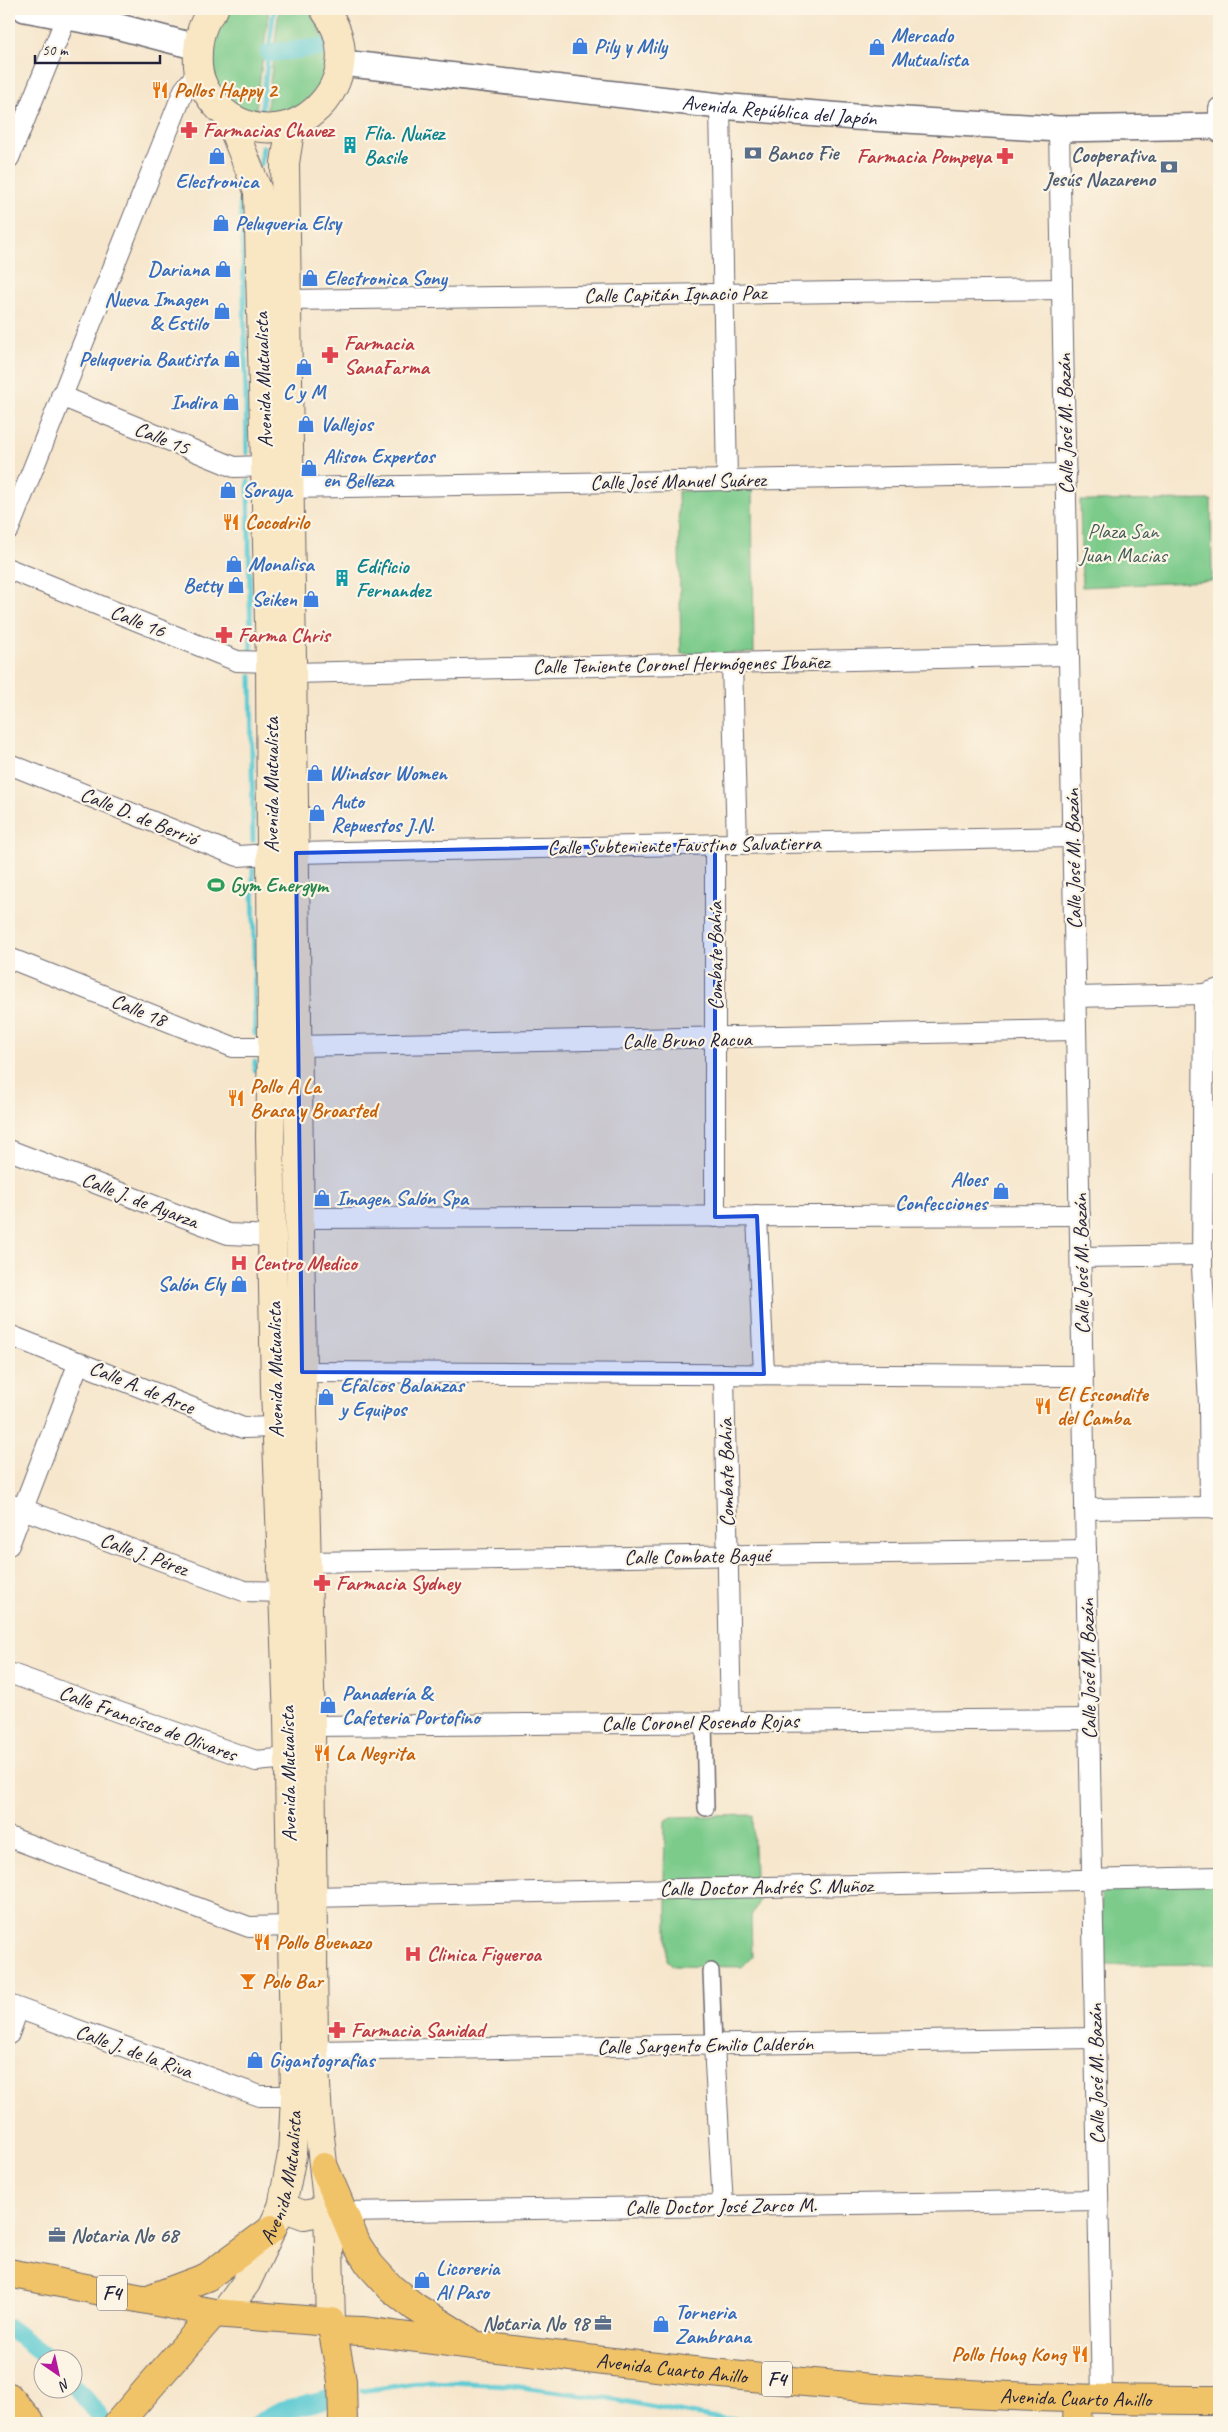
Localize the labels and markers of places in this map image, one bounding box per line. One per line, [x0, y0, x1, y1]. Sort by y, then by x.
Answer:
place label: Mercado Mutualista [891, 22, 970, 72]
place label: Pily y Mily [594, 33, 669, 60]
shop icon: Pily y Mily [570, 36, 590, 56]
shop icon: Mercado Mutualista [867, 37, 887, 57]
place label: Pollos Happy 2 [174, 77, 279, 103]
restaurant icon: Pollos Happy 2 [150, 80, 170, 100]
place label: Farmacias Chavez [203, 117, 336, 143]
pharmacy icon: Farmacias Chavez [179, 120, 199, 140]
place label: Flia. Nuñez Basile [364, 120, 446, 170]
building icon: Flia. Nuñez Basile [340, 135, 360, 155]
place label: Banco Fie [767, 140, 840, 166]
place label: Cooperativa Jesús Nazareno [1043, 142, 1157, 192]
bank icon: Banco Fie [743, 143, 763, 163]
place label: Farmacia Pompeya [857, 143, 993, 169]
shop icon: Electronica [207, 146, 227, 166]
pharmacy icon: Farmacia Pompeya [995, 146, 1015, 166]
bank icon: Cooperativa Jesús Nazareno [1159, 157, 1179, 177]
place label: Electronica [176, 168, 260, 194]
place label: Peluqueria Elsy [235, 210, 344, 236]
shop icon: Peluqueria Elsy [211, 213, 231, 233]
place label: Dariana [148, 256, 211, 282]
shop icon: Dariana [213, 259, 233, 279]
place label: Electronica Sony [324, 265, 448, 292]
shop icon: Electronica Sony [300, 268, 320, 288]
place label: Nueva Imagen & Estilo [104, 286, 210, 336]
shop icon: Nueva Imagen & Estilo [212, 301, 232, 321]
place label: Farmacia SanaFarma [344, 330, 430, 380]
pharmacy icon: Farmacia SanaFarma [320, 345, 340, 365]
place label: Peluqueria Bautista [79, 346, 220, 372]
shop icon: Peluqueria Bautista [222, 349, 242, 369]
shop icon: C y M [294, 357, 314, 377]
place label: C y M [283, 379, 327, 405]
place label: Indira [170, 389, 218, 415]
shop icon: Indira [221, 392, 241, 412]
place label: Vallejos [320, 411, 375, 437]
shop icon: Vallejos [296, 414, 316, 434]
place label: Alison Expertos en Belleza [323, 443, 437, 493]
shop icon: Alison Expertos en Belleza [299, 458, 319, 478]
place label: Soraya [242, 477, 294, 504]
shop icon: Soraya [218, 480, 238, 500]
place label: Cocodrilo [245, 509, 311, 535]
restaurant icon: Cocodrilo [221, 512, 241, 532]
place label: Monalisa [248, 551, 315, 577]
place label: Edificio Fernandez [356, 553, 432, 603]
shop icon: Monalisa [224, 554, 244, 574]
building icon: Edificio Fernandez [332, 568, 352, 588]
place label: Betty [183, 572, 225, 598]
shop icon: Betty [226, 575, 246, 595]
place label: Seiken [251, 586, 297, 612]
shop icon: Seiken [301, 589, 321, 609]
place label: Farma Chris [238, 622, 332, 648]
pharmacy icon: Farma Chris [214, 625, 234, 645]
place label: Windsor Women [329, 760, 448, 786]
shop icon: Windsor Women [305, 763, 325, 783]
place label: Auto Repuestos J.N. [331, 788, 435, 838]
shop icon: Auto Repuestos J.N. [307, 803, 327, 823]
place label: Gym Energym [230, 872, 330, 898]
sports icon: Gym Energym [206, 875, 226, 895]
place label: Pollo A La Brasa y Broasted [250, 1073, 380, 1123]
restaurant icon: Pollo A La Brasa y Broasted [226, 1088, 246, 1108]
place label: Aloes Confecciones [895, 1166, 990, 1216]
shop icon: Aloes Confecciones [991, 1181, 1011, 1201]
place label: Imagen Salón Spa [336, 1185, 470, 1211]
shop icon: Imagen Salón Spa [312, 1188, 332, 1208]
place label: Centro Medico [253, 1250, 359, 1276]
hospital icon: Centro Medico [229, 1253, 249, 1273]
place label: Salón Ely [157, 1271, 228, 1297]
shop icon: Salón Ely [229, 1274, 249, 1294]
place label: Efalcos Balanzas y Equipos [338, 1372, 466, 1422]
place label: El Escondite del Camba [1057, 1381, 1150, 1431]
shop icon: Efalcos Balanzas y Equipos [316, 1387, 336, 1407]
restaurant icon: El Escondite del Camba [1033, 1396, 1053, 1416]
place label: Farmacia Sydney [336, 1570, 461, 1596]
pharmacy icon: Farmacia Sydney [312, 1573, 332, 1593]
place label: Panadería & Cafeteria Portofino [342, 1680, 482, 1730]
shop icon: Panadería & Cafeteria Portofino [318, 1695, 338, 1715]
place label: La Negrita [336, 1740, 416, 1766]
restaurant icon: La Negrita [312, 1743, 332, 1763]
place label: Pollo Buenazo [276, 1929, 373, 1955]
restaurant icon: Pollo Buenazo [252, 1932, 272, 1952]
place label: Clinica Figueroa [427, 1941, 542, 1967]
hospital icon: Clinica Figueroa [403, 1944, 423, 1964]
place label: Polo Bar [262, 1968, 325, 1994]
bar icon: Polo Bar [238, 1971, 258, 1991]
place label: Farmacia Sanidad [351, 2017, 488, 2043]
pharmacy icon: Farmacia Sanidad [327, 2020, 347, 2040]
place label: Gigantografias [269, 2047, 377, 2073]
shop icon: Gigantografias [245, 2050, 265, 2070]
place label: Notaria No 68 [71, 2222, 181, 2248]
office icon: Notaria No 68 [47, 2225, 67, 2245]
place label: Licoreria Al Paso [436, 2255, 501, 2305]
shop icon: Licoreria Al Paso [412, 2270, 432, 2290]
place label: Torneria Zambrana [675, 2299, 753, 2349]
place label: Notaria No 98 [482, 2310, 592, 2336]
office icon: Notaria No 98 [593, 2313, 613, 2333]
shop icon: Torneria Zambrana [651, 2314, 671, 2334]
place label: Pollo Hong Kong [952, 2341, 1068, 2367]
restaurant icon: Pollo Hong Kong [1070, 2344, 1090, 2364]

